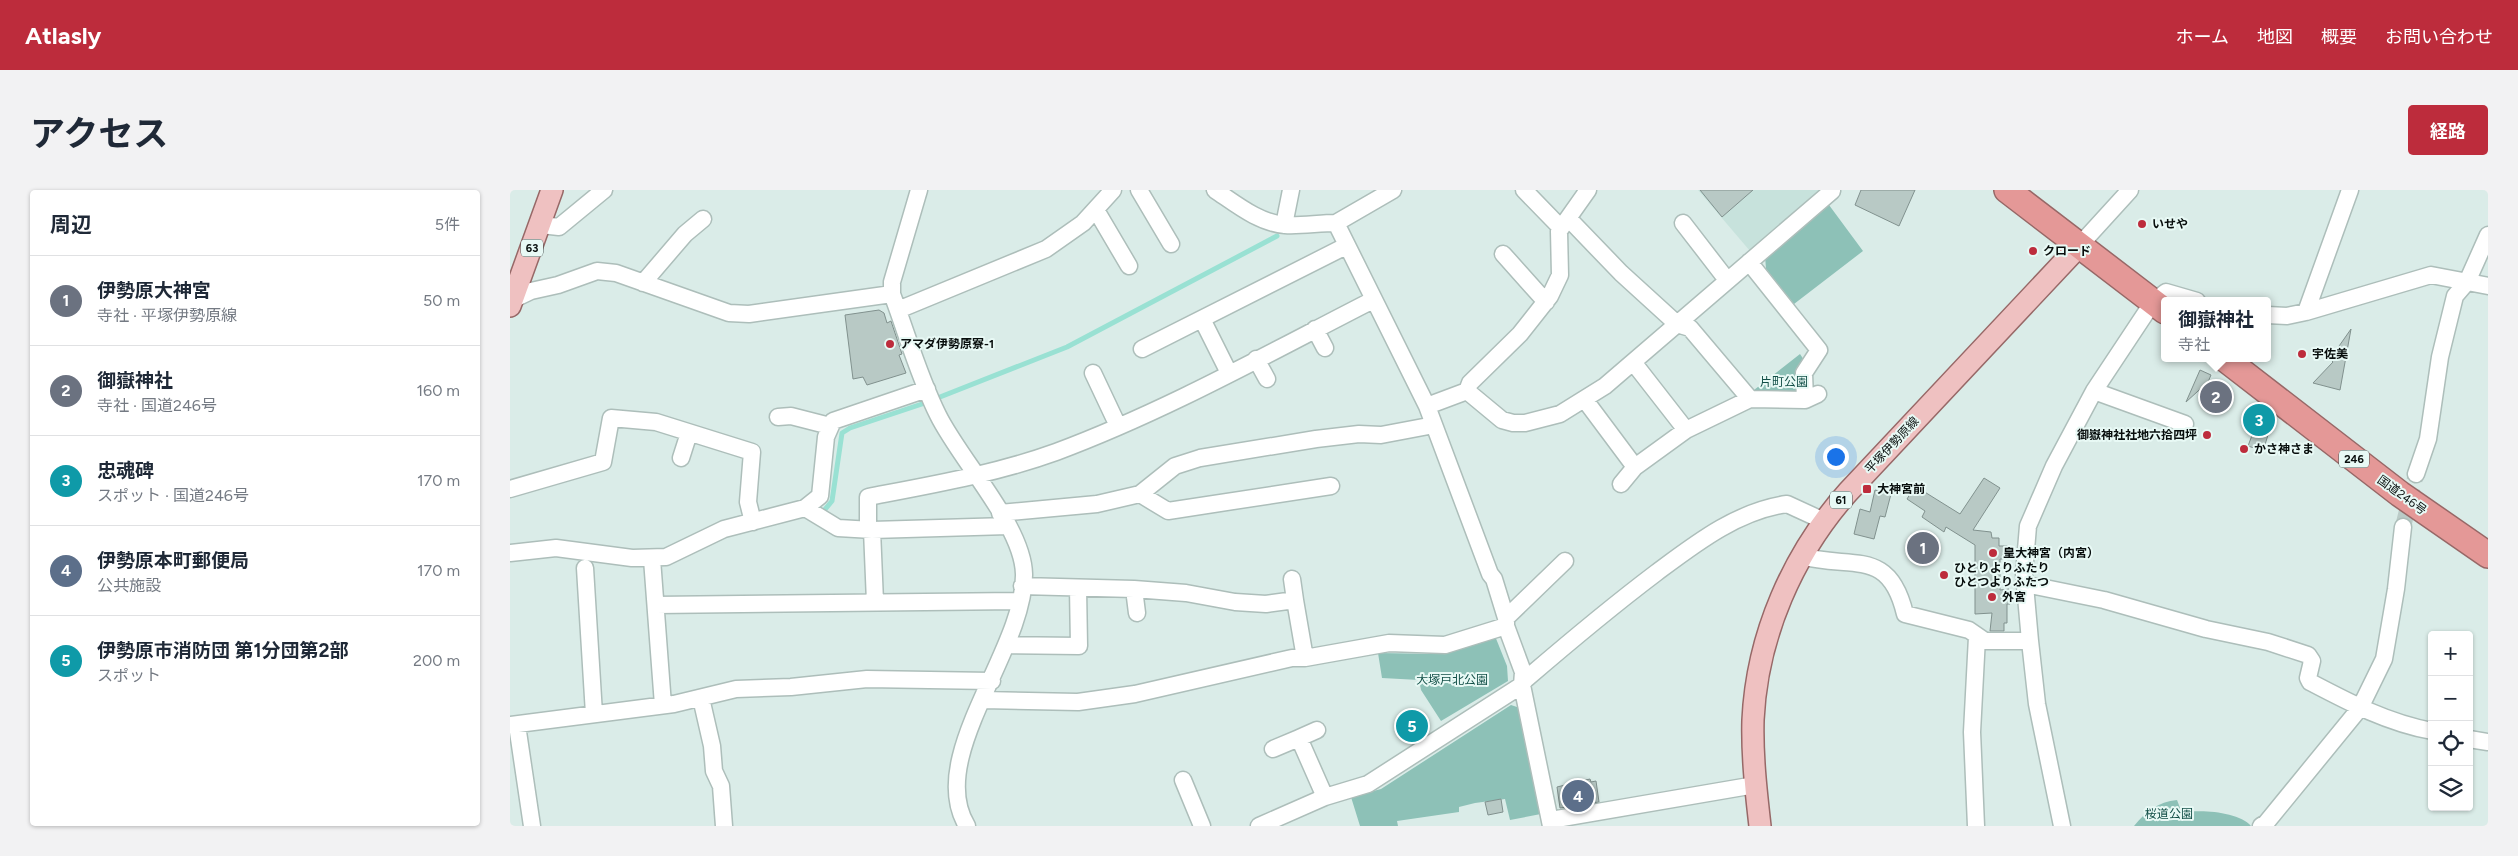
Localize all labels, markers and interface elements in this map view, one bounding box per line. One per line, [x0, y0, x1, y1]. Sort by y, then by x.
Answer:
text: Atlasly [25, 21, 101, 50]
text: ホーム [2176, 26, 2229, 48]
text: 地図 [2257, 26, 2293, 48]
text: 概要 [2321, 26, 2357, 48]
text: お問い合わせ [2385, 26, 2493, 48]
button: 経路 [2408, 105, 2488, 155]
text: アクセス [30, 113, 168, 155]
text: 周辺 [50, 212, 92, 237]
text: 5件 [435, 215, 460, 234]
place label: いせや [2152, 217, 2188, 231]
marker: いせや [2136, 218, 2148, 230]
road number: 63 [521, 239, 543, 256]
place label: クロード [2043, 244, 2091, 258]
marker: クロード [2027, 245, 2039, 257]
text: 伊勢原大神宮 [97, 279, 211, 302]
text: 1 [63, 291, 69, 310]
text: 50 m [423, 291, 460, 310]
popup [2161, 297, 2271, 362]
text: 寺社 · 平塚伊勢原線 [97, 306, 237, 325]
text: 御嶽神社 [2178, 308, 2254, 331]
text: 寺社 [2178, 335, 2210, 354]
place label: アマダ伊勢原寮-1 [900, 337, 994, 351]
marker: アマダ伊勢原寮-1 [884, 338, 896, 350]
place label: 宇佐美 [2312, 347, 2348, 361]
marker: 宇佐美 [2296, 348, 2308, 360]
text: 御嶽神社 [97, 369, 173, 392]
park label: 片町公園 [1760, 375, 1808, 389]
pin: 2 [2200, 378, 2232, 416]
text: 2 [61, 381, 71, 400]
text: 160 m [417, 381, 460, 400]
text: 寺社 · 国道246号 [97, 396, 217, 415]
pin: 3 [2243, 401, 2275, 439]
street label: 平塚伊勢原線 [1862, 414, 1922, 476]
place label: 御嶽神社社地六拾四坪 [2077, 428, 2197, 442]
marker: 御嶽神社社地六拾四坪 [2201, 429, 2213, 441]
place label: かさ神さま [2254, 442, 2314, 456]
marker: かさ神さま [2238, 443, 2250, 455]
your location [1823, 444, 1849, 470]
road number: 246 [2339, 450, 2369, 468]
text: 忠魂碑 [97, 459, 154, 482]
text: 3 [62, 471, 70, 490]
text: 170 m [417, 471, 460, 490]
street label: 国道246号 [2375, 473, 2429, 517]
place label: 大神宮前 [1877, 482, 1925, 496]
marker: 大神宮前 [1861, 483, 1873, 495]
text: スポット · 国道246号 [97, 486, 249, 505]
road number: 61 [1830, 492, 1852, 508]
pin: 1 [1907, 529, 1939, 567]
place label: 皇大神宮（内宮） [2003, 546, 2099, 560]
marker: 皇大神宮（内宮） [1987, 547, 1999, 559]
text: 伊勢原本町郵便局 [97, 549, 249, 572]
text: 4 [61, 561, 71, 580]
text: 170 m [417, 561, 460, 580]
place label: ひとりよりふたり ひとつよりふたつ [1954, 561, 2049, 589]
marker: ひとりよりふたり ひとつよりふたつ [1938, 569, 1950, 581]
text: 公共施設 [97, 576, 161, 595]
place label: 外宮 [2002, 590, 2026, 604]
marker: 外宮 [1986, 591, 1998, 603]
map controls [2428, 631, 2473, 811]
button: + [2428, 631, 2473, 676]
text: 伊勢原市消防団 第1分団第2部 [97, 639, 349, 662]
text: 5 [61, 651, 71, 670]
text: 200 m [413, 651, 460, 670]
text: スポット [97, 666, 161, 685]
park label: 大塚戸北公園 [1416, 673, 1488, 687]
button: − [2428, 676, 2473, 721]
pin: 5 [1396, 707, 1428, 745]
button: locate [2428, 721, 2473, 766]
button: layers [2428, 766, 2473, 811]
pin: 4 [1562, 777, 1594, 815]
park label: 桜道公園 [2145, 807, 2193, 821]

